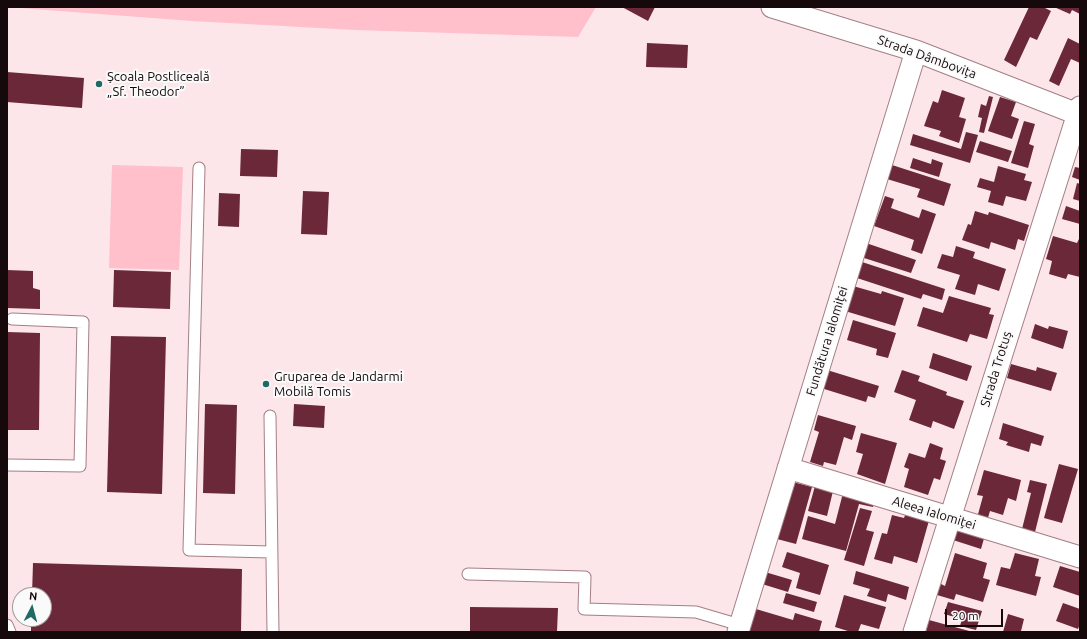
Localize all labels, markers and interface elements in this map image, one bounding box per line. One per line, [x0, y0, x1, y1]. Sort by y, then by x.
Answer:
street label: Strada Dâmbovița [875, 32, 979, 82]
place label: Școala Postliceală „Sf. Theodor” [107, 69, 210, 100]
marker: Școala Postliceală „Sf. Theodor” [94, 79, 104, 89]
street label: Fundătura Ialomiței [803, 284, 851, 398]
street label: Strada Trotuș [977, 329, 1015, 409]
place label: Gruparea de Jandarmi Mobilă Tomis [274, 369, 403, 400]
marker: Gruparea de Jandarmi Mobilă Tomis [261, 379, 271, 389]
street label: Aleea Ialomiței [890, 493, 978, 533]
north arrow [12, 587, 52, 627]
text: N [28, 590, 38, 602]
scale bar [947, 601, 1005, 627]
text: 20 m [952, 609, 979, 622]

